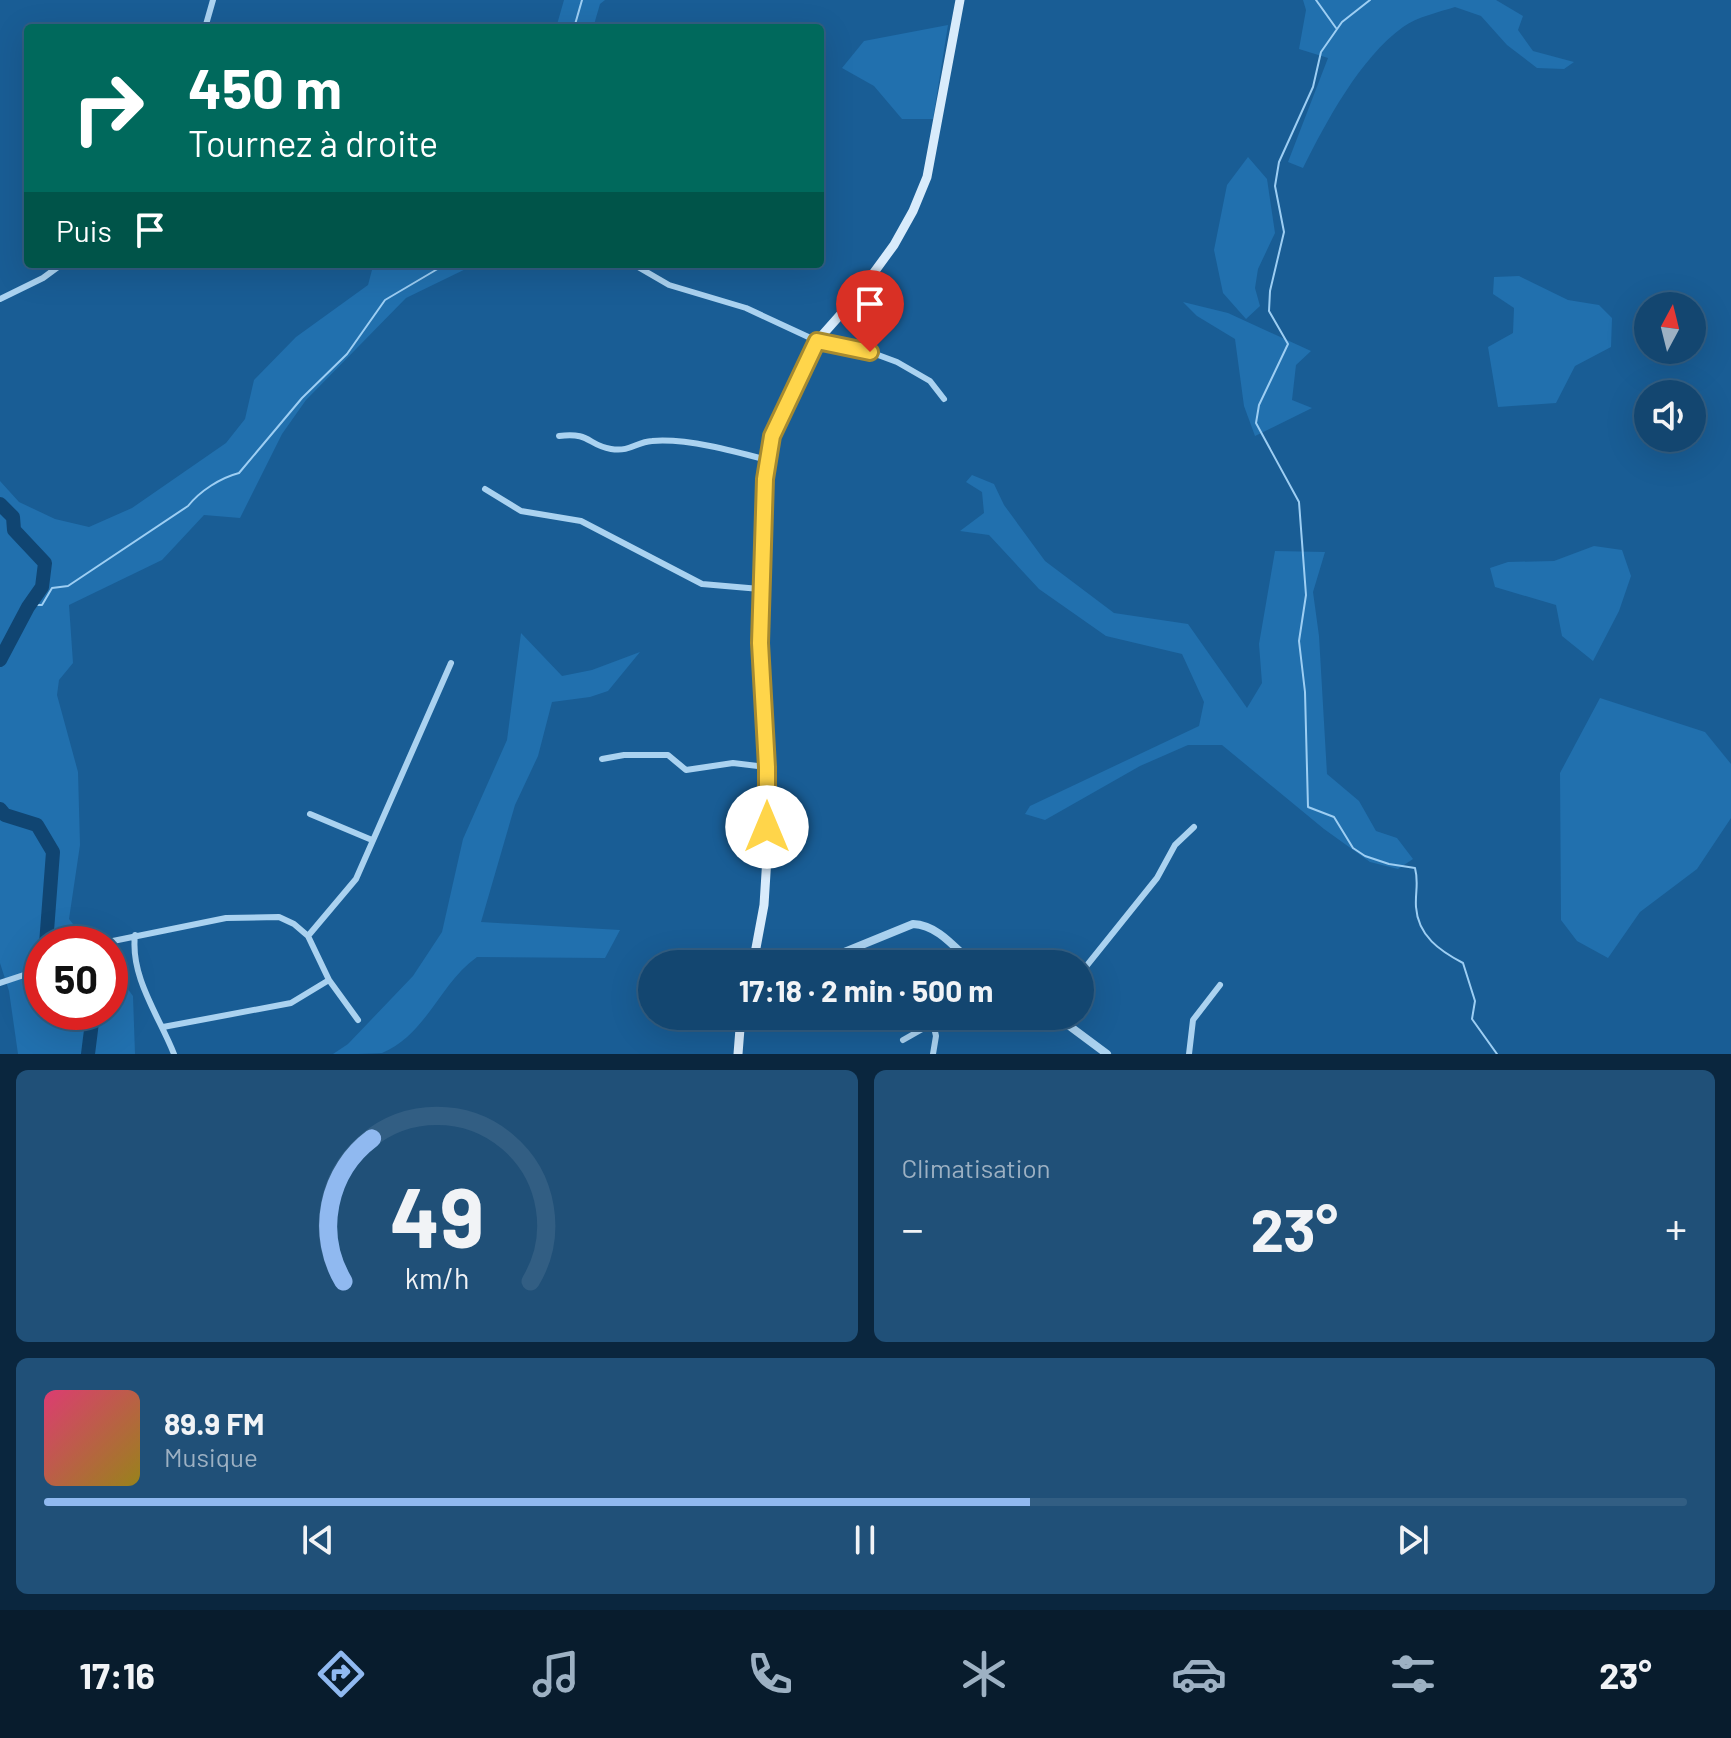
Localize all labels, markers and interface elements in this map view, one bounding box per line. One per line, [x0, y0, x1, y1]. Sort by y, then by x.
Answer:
text: 450 m [188, 53, 342, 120]
icon: right [56, 56, 160, 160]
text: Tournez à droite [188, 121, 438, 164]
icon: arrive [128, 208, 172, 252]
text: Puis [56, 212, 112, 248]
pin [836, 270, 904, 352]
icon: arrive [848, 282, 892, 326]
north arrow [1634, 292, 1706, 364]
map controls [1634, 292, 1706, 452]
button: sound [1634, 380, 1706, 452]
position arrow [725, 785, 809, 869]
speed limit sign: 50 [24, 926, 128, 1030]
text: 17:18 · 2 min · 500 m [739, 972, 993, 1008]
text: Climatisation [902, 1152, 1051, 1183]
text: 49 [389, 1165, 484, 1265]
text: 23° [1250, 1192, 1338, 1264]
text: − [902, 1201, 924, 1254]
text: + [1665, 1201, 1687, 1254]
text: km/h [404, 1260, 469, 1295]
text: 89.9 FM [164, 1405, 264, 1441]
text: Musique [164, 1441, 258, 1472]
icon: previous [296, 1518, 340, 1562]
icon: pause [843, 1518, 887, 1562]
icon: next [1391, 1518, 1435, 1562]
icon: directions [313, 1646, 369, 1702]
icon: music [528, 1646, 584, 1702]
icon: phone [742, 1646, 798, 1702]
icon: climate [956, 1646, 1012, 1702]
icon: car [1171, 1646, 1227, 1702]
icon: filters [1385, 1646, 1441, 1702]
text: 17:16 [79, 1653, 155, 1696]
text: 23° [1599, 1653, 1652, 1696]

